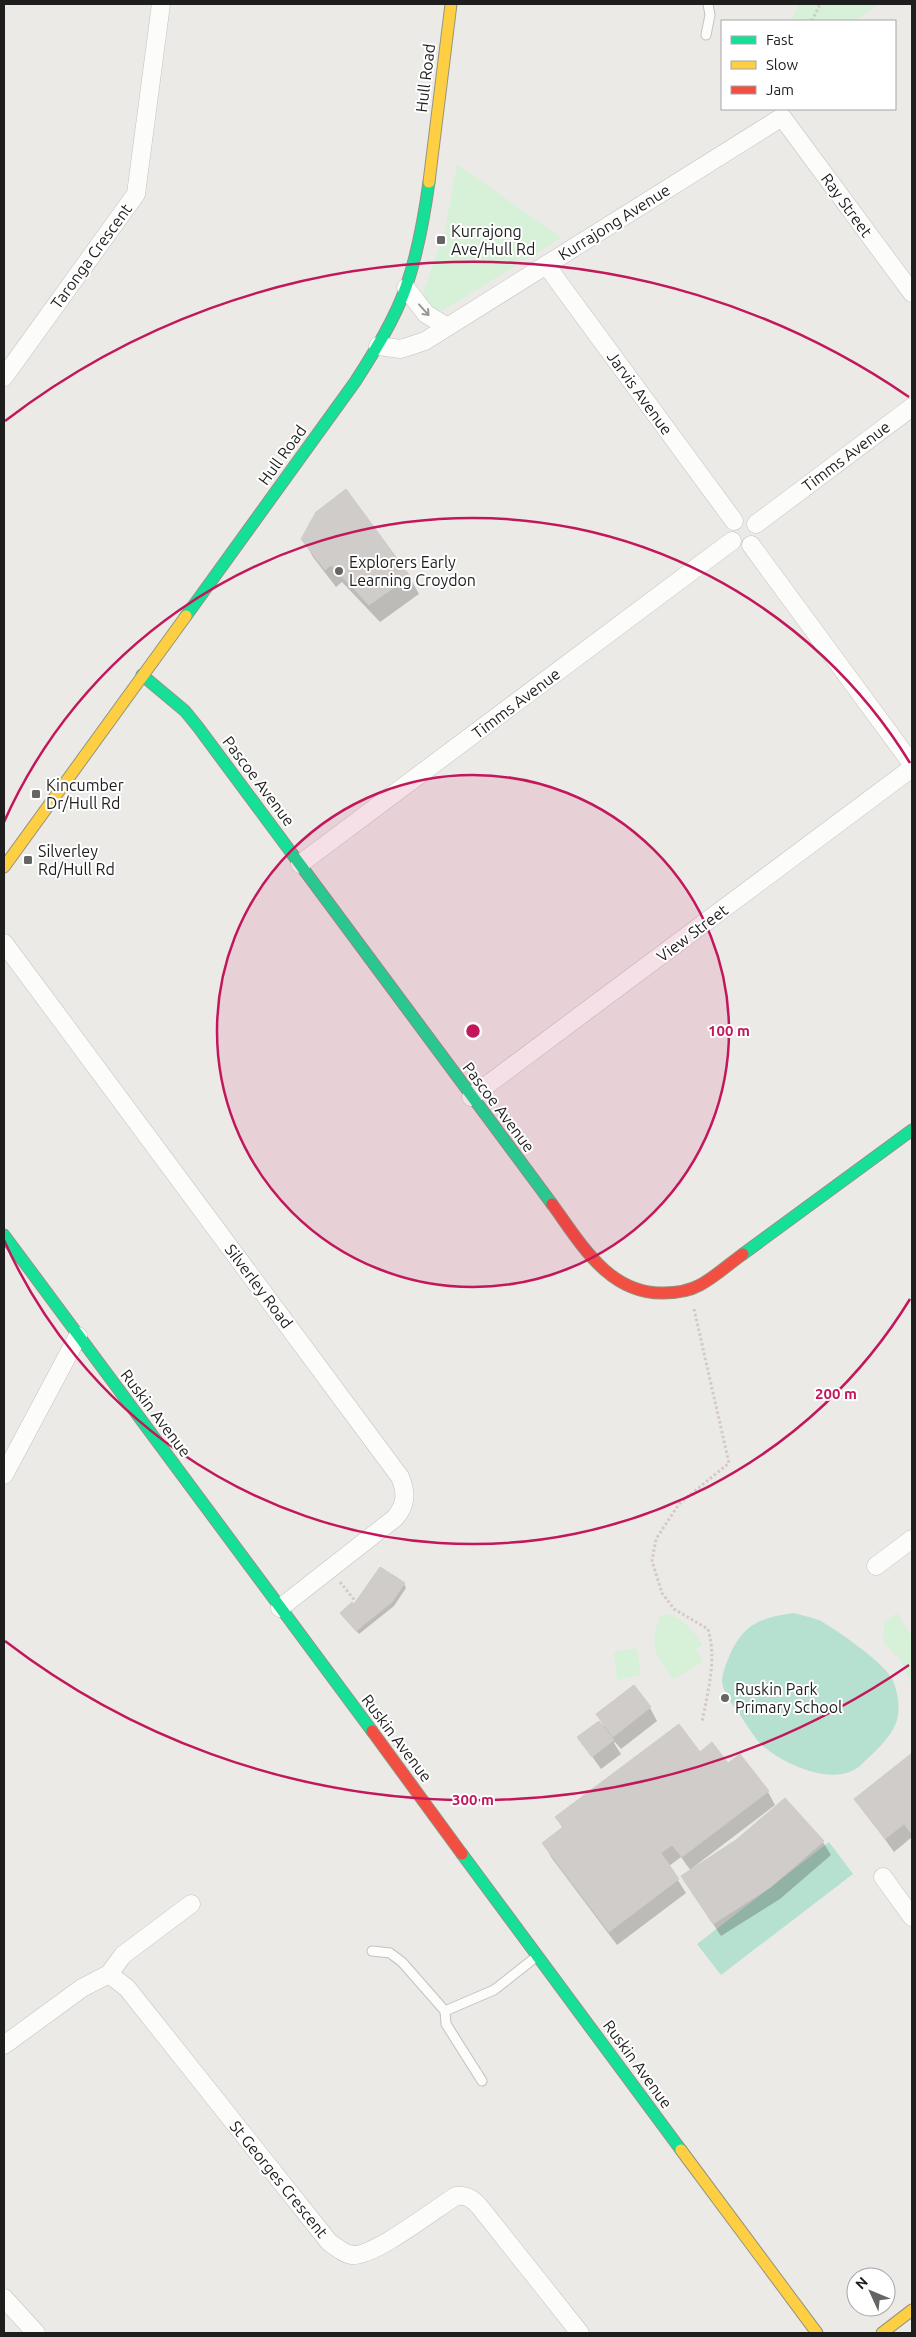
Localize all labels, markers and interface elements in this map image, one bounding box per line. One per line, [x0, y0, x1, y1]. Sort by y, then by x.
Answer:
legend [721, 20, 896, 110]
text: Fast [766, 31, 794, 48]
street label: Hull Road [412, 43, 438, 113]
text: Slow [766, 56, 799, 73]
text: Jam [766, 81, 794, 98]
street label: Ray Street [818, 170, 877, 241]
street label: Kurrajong Avenue [555, 180, 673, 264]
street label: Taronga Crescent [47, 199, 136, 312]
place label: Kurrajong Ave/Hull Rd [451, 222, 535, 258]
marker: Kurrajong Ave/Hull Rd [435, 234, 447, 246]
one-way arrow [418, 303, 429, 316]
street label: Jarvis Avenue [604, 348, 676, 438]
street label: Timms Avenue [799, 417, 893, 495]
street label: Hull Road [254, 422, 310, 488]
place label: Explorers Early Learning Croydon [349, 553, 476, 589]
marker: Explorers Early Learning Croydon [333, 565, 345, 577]
street label: Timms Avenue [469, 664, 563, 742]
street label: Pascoe Avenue [219, 733, 299, 829]
place label: Kincumber Dr/Hull Rd [46, 776, 124, 812]
marker: Kincumber Dr/Hull Rd [30, 788, 42, 800]
place label: Silverley Rd/Hull Rd [38, 842, 115, 878]
marker: Silverley Rd/Hull Rd [22, 854, 34, 866]
street label: View Street [653, 900, 732, 966]
centre of rings [464, 1022, 482, 1040]
text: 100 m [708, 1022, 750, 1039]
street label: Pascoe Avenue [459, 1059, 539, 1155]
street label: Silverley Road [222, 1240, 296, 1332]
street label: Ruskin Avenue [117, 1366, 195, 1460]
text: 200 m [815, 1385, 857, 1402]
place label: Ruskin Park Primary School [735, 1680, 842, 1716]
street label: Ruskin Avenue [358, 1691, 436, 1785]
marker: Ruskin Park Primary School [719, 1692, 731, 1704]
text: 300 m [452, 1791, 494, 1808]
street label: Ruskin Avenue [600, 2016, 676, 2112]
street label: St Georges Crescent [226, 2117, 332, 2242]
north arrow [846, 2267, 896, 2317]
text: N [852, 2274, 871, 2292]

